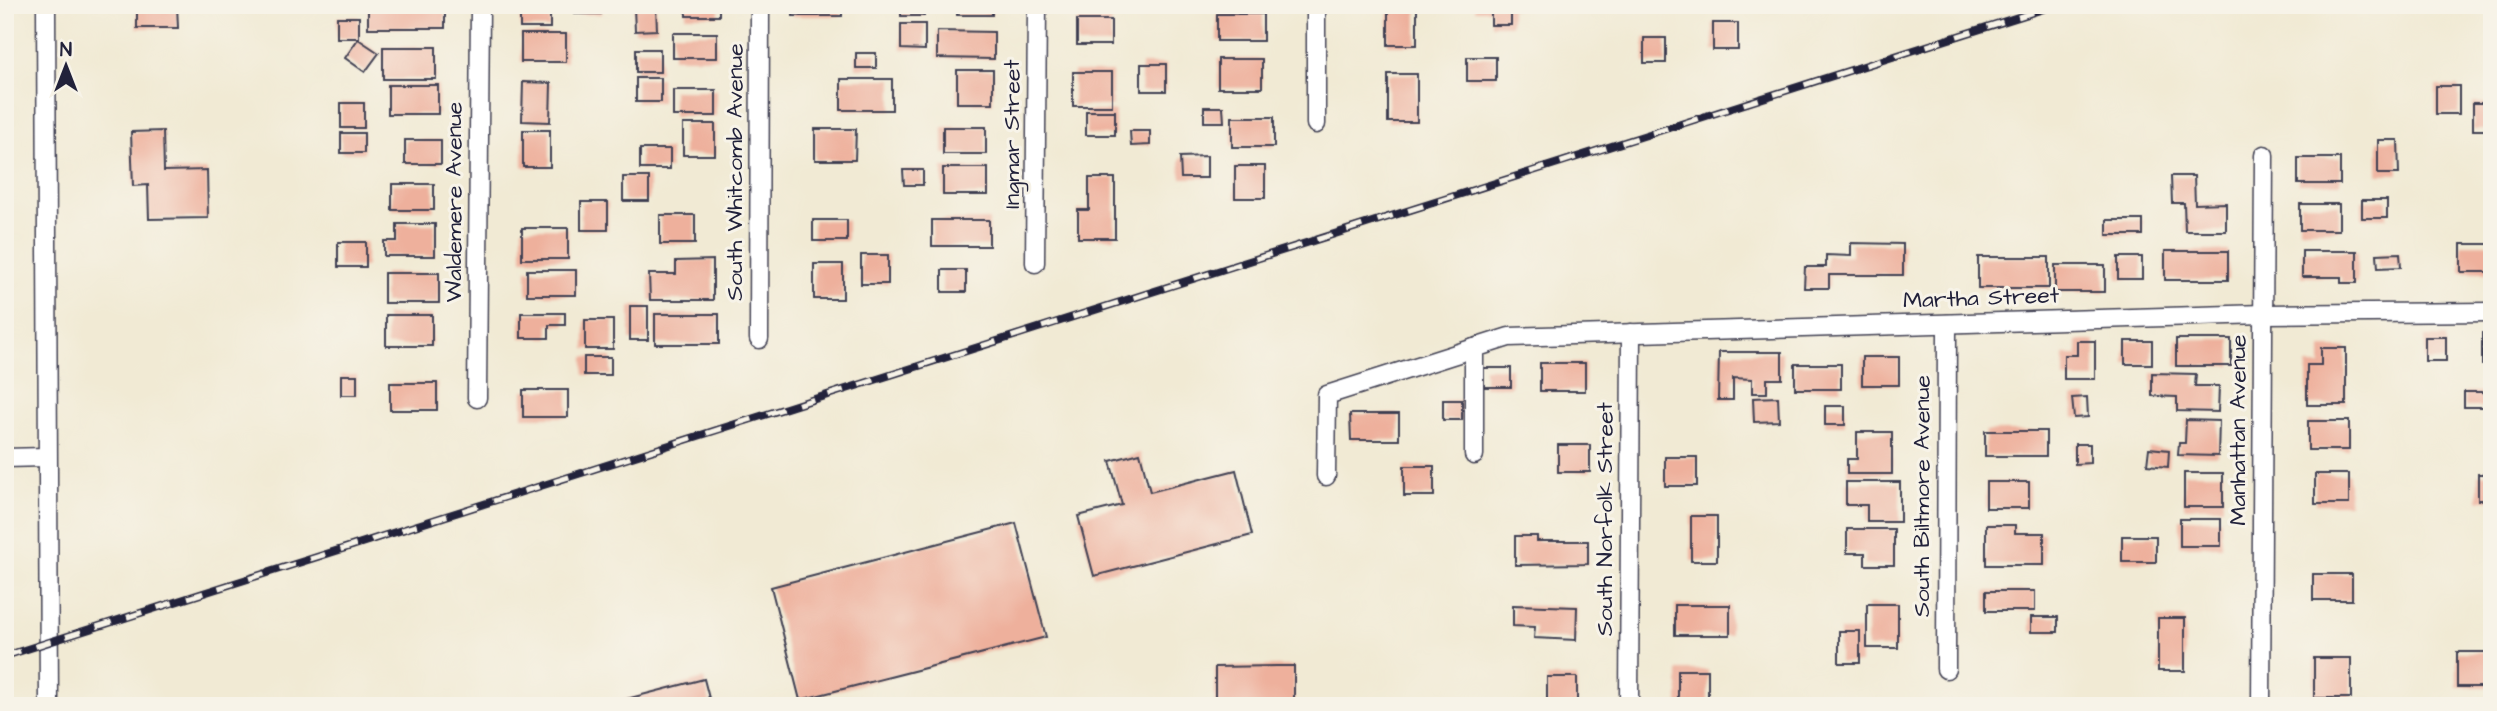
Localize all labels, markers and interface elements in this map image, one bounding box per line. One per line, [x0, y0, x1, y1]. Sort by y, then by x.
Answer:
north arrow [32, 32, 102, 102]
text: N [60, 37, 72, 64]
street label: South Whitcomb Avenue [719, 43, 751, 301]
street label: Ingmar Street [996, 59, 1029, 209]
street label: Waldemere Avenue [438, 102, 470, 302]
street label: Martha Street [1903, 279, 2060, 317]
street label: Manhattan Avenue [2222, 334, 2254, 526]
street label: South Biltmore Avenue [1906, 375, 1938, 617]
street label: South Norfolk Street [1589, 401, 1621, 636]

